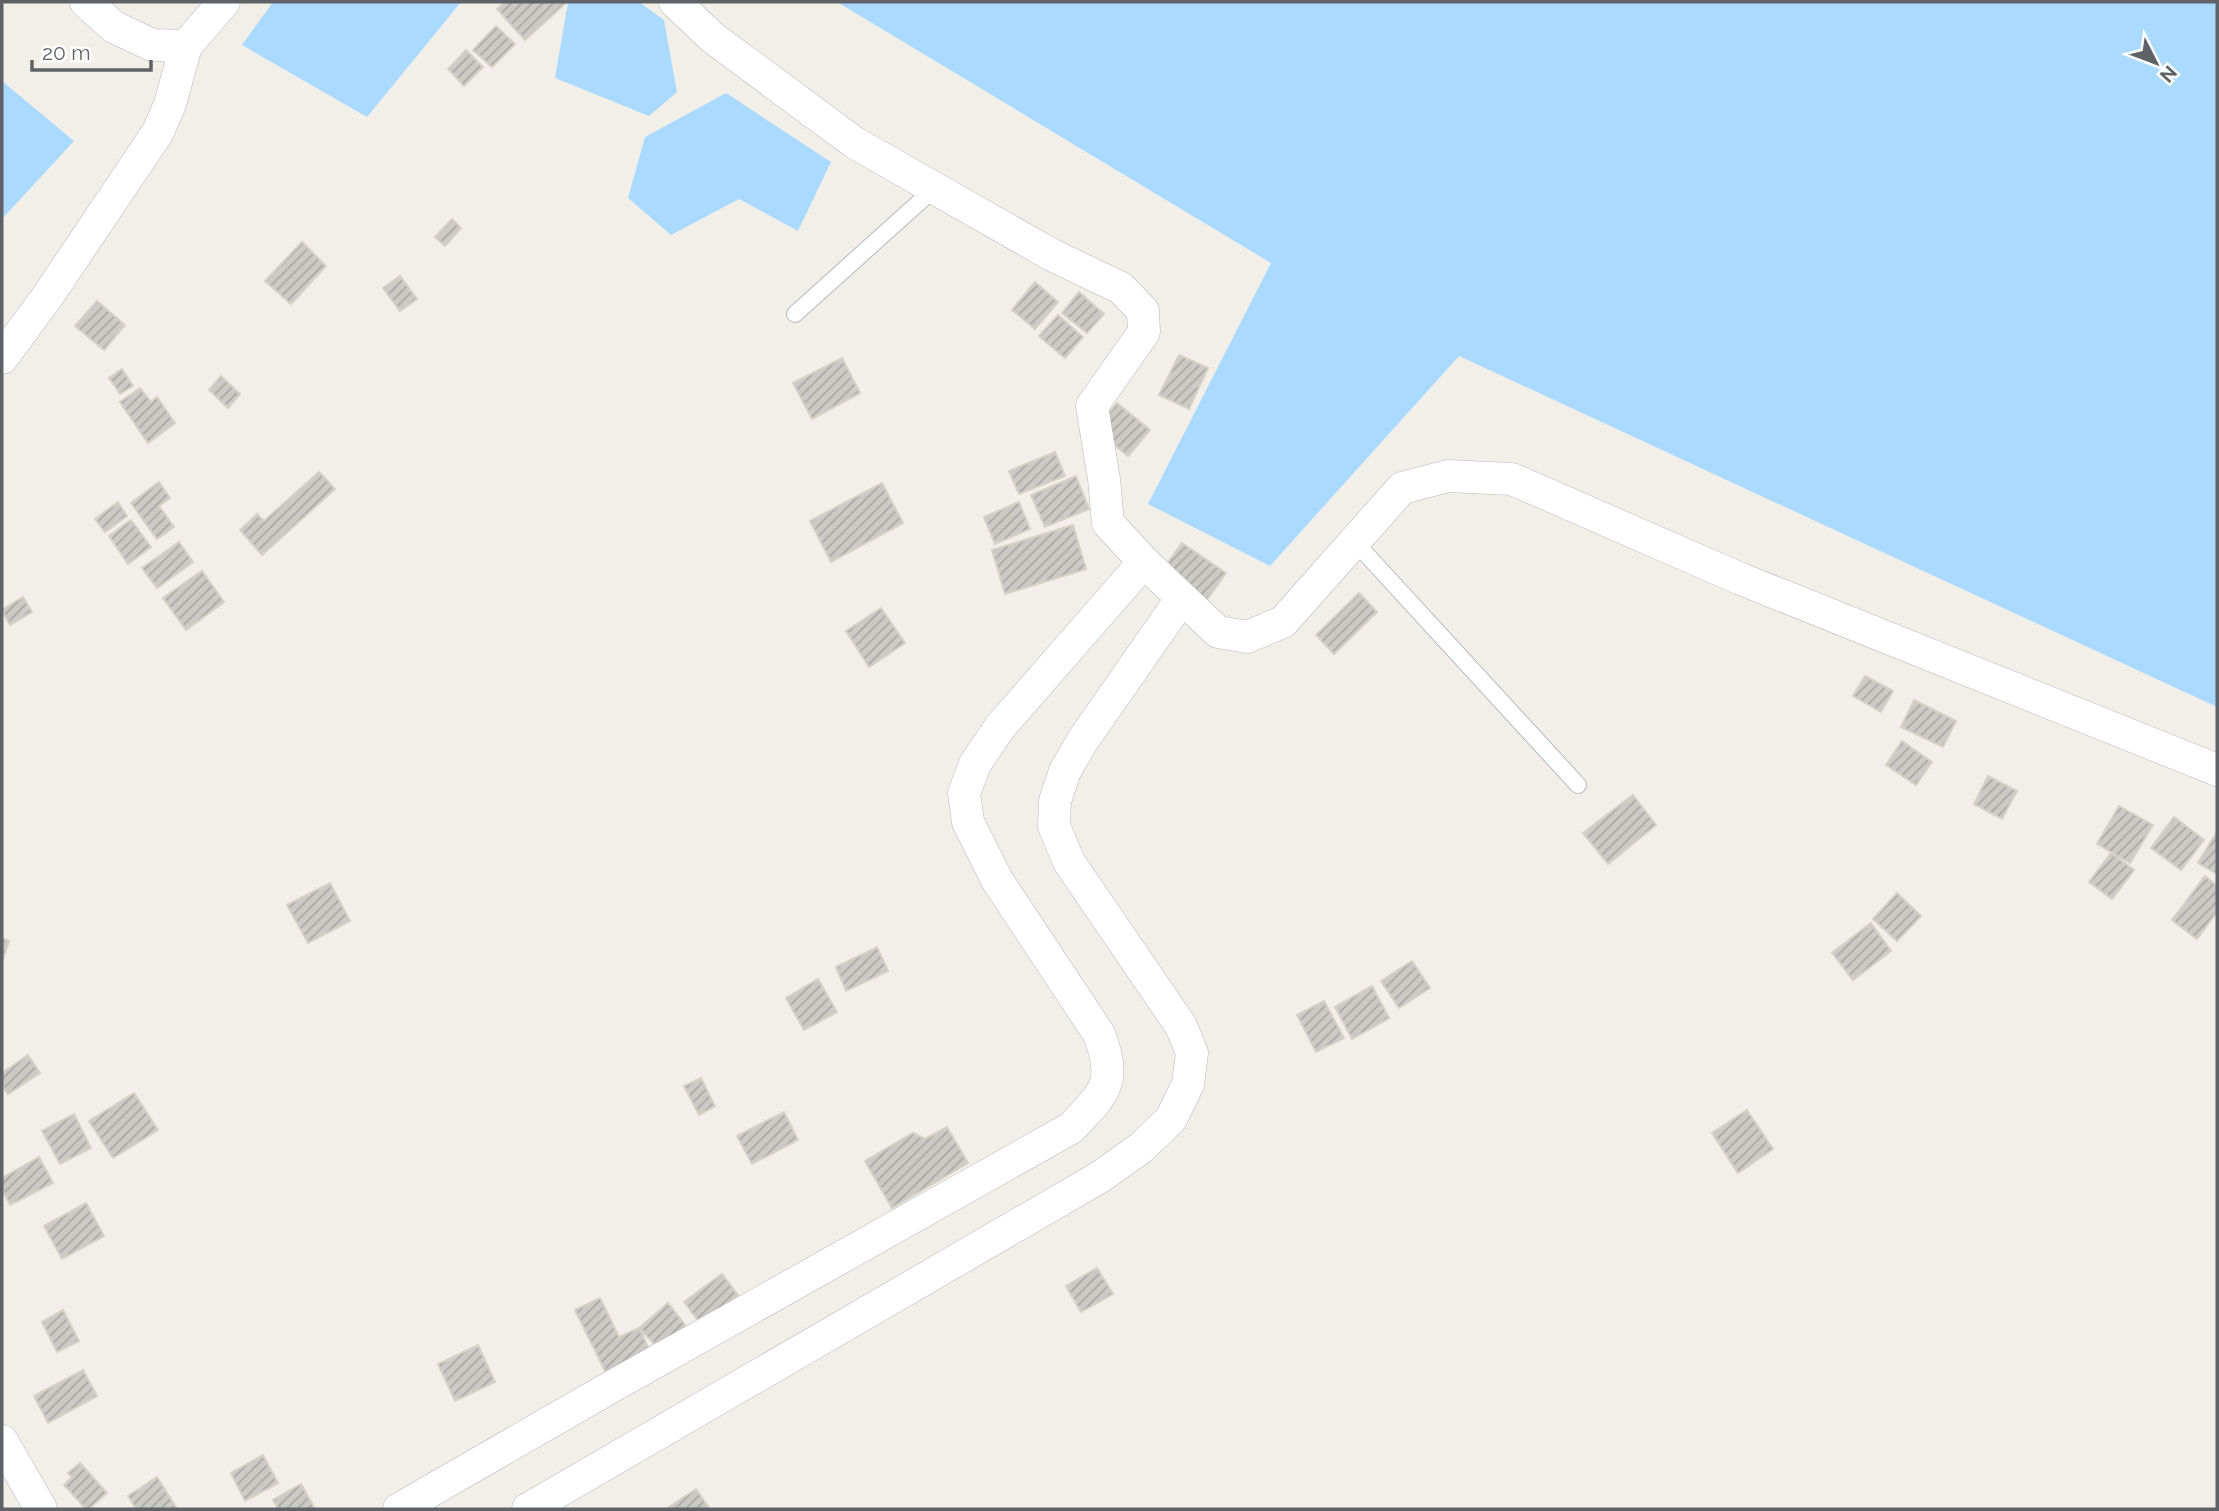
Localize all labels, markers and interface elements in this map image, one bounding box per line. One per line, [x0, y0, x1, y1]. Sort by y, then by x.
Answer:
scale bar [32, 28, 150, 72]
north arrow [2121, 28, 2191, 98]
text: 20 m [42, 40, 90, 65]
text: N [2156, 62, 2182, 87]

